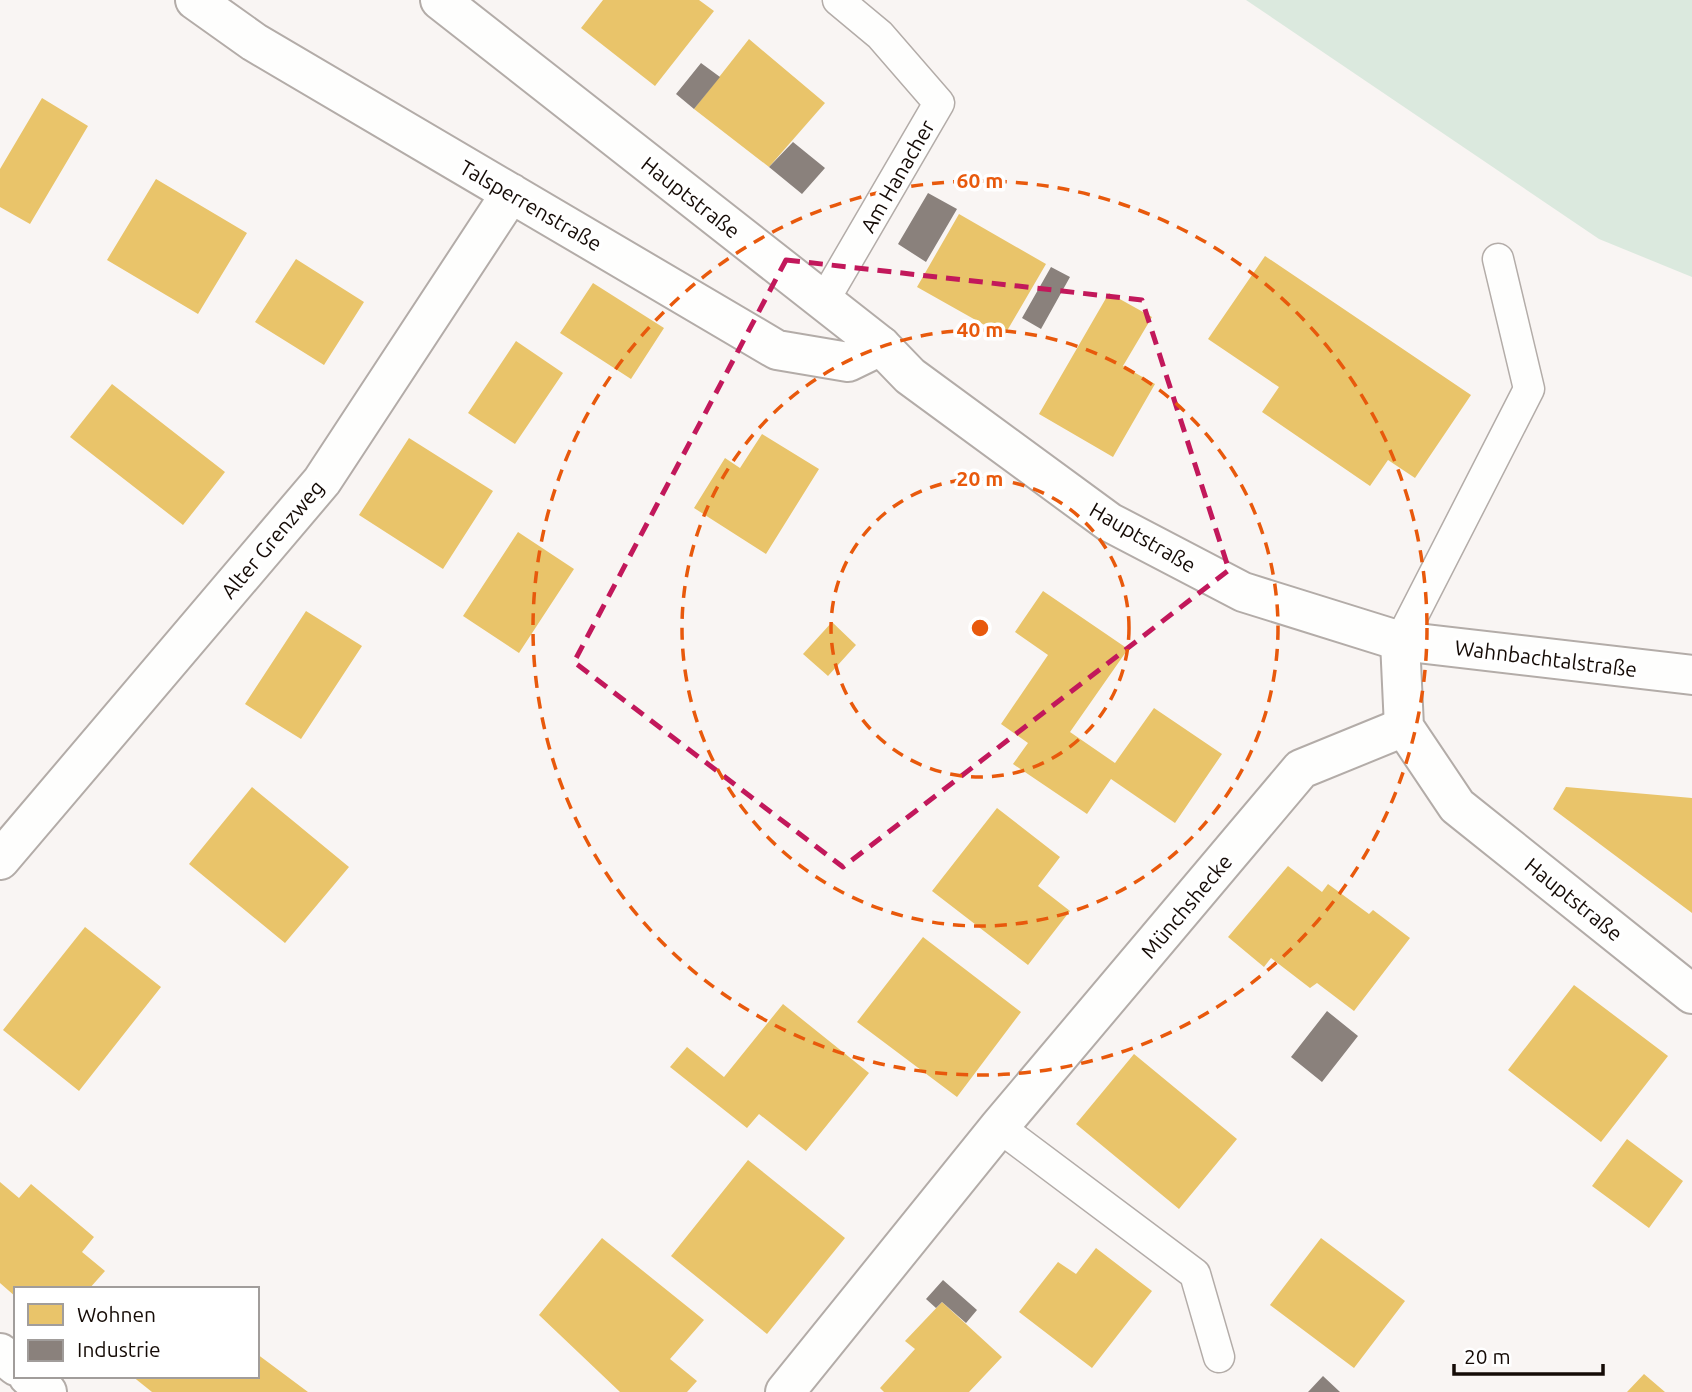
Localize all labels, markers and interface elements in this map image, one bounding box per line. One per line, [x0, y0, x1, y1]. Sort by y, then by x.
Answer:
street label: Am Hanacher [855, 115, 939, 237]
street label: Hauptstraße [637, 151, 745, 243]
street label: Talsperrenstraße [456, 155, 606, 255]
text: 60 m [957, 168, 1003, 192]
text: 40 m [957, 317, 1003, 341]
text: 20 m [957, 466, 1003, 490]
street label: Alter Grenzweg [216, 475, 328, 603]
street label: Hauptstraße [1086, 497, 1200, 577]
centre of rings [968, 616, 992, 640]
street label: Wahnbachtalstraße [1453, 635, 1639, 681]
street label: Münchshecke [1136, 849, 1236, 963]
street label: Hauptstraße [1520, 852, 1628, 946]
legend [14, 1287, 259, 1378]
text: Wohnen [77, 1302, 156, 1326]
scale bar [1454, 1332, 1603, 1376]
text: Industrie [77, 1337, 161, 1361]
text: 20 m [1464, 1344, 1511, 1368]

